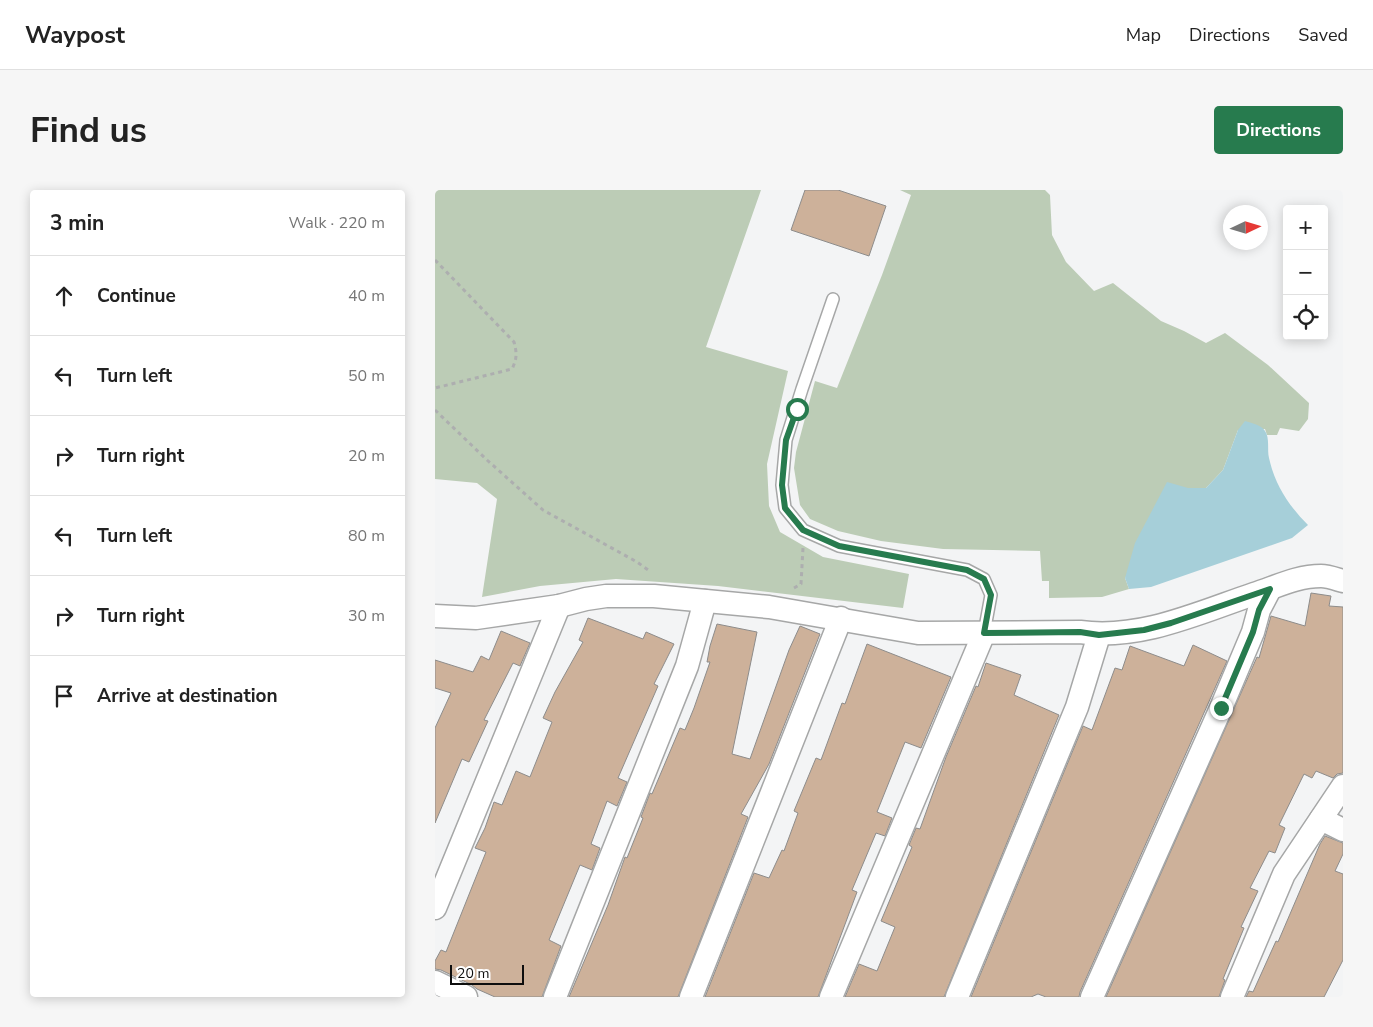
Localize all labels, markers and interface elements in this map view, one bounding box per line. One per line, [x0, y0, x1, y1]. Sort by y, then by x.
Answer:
text: Waypost [25, 19, 125, 51]
text: Map [1126, 23, 1161, 47]
text: Directions [1189, 23, 1270, 47]
text: Saved [1298, 23, 1348, 47]
button: Directions [1214, 106, 1343, 154]
text: Find us [30, 107, 147, 154]
north arrow [1223, 205, 1268, 250]
map controls [1283, 205, 1328, 340]
button: + [1283, 205, 1328, 250]
text: 3 min [50, 209, 104, 237]
text: Walk · 220 m [289, 212, 385, 234]
button: − [1283, 250, 1328, 295]
icon: ahead [50, 282, 78, 310]
text: Continue [97, 283, 176, 309]
text: 40 m [348, 285, 385, 307]
button: locate [1283, 295, 1328, 340]
icon: left [50, 362, 78, 390]
text: Turn left [97, 363, 172, 389]
text: 50 m [348, 365, 385, 387]
route start [786, 398, 809, 421]
icon: right [50, 442, 78, 470]
text: Turn right [97, 443, 184, 469]
text: 20 m [348, 445, 385, 467]
icon: left [50, 522, 78, 550]
text: Turn left [97, 523, 172, 549]
text: 80 m [348, 525, 385, 547]
icon: right [50, 602, 78, 630]
text: Turn right [97, 603, 184, 629]
text: 30 m [348, 605, 385, 627]
icon: arrive [50, 682, 78, 710]
text: Arrive at destination [97, 683, 278, 709]
route end [1210, 697, 1233, 720]
scale bar [450, 962, 524, 985]
text: 20 m [457, 964, 489, 983]

